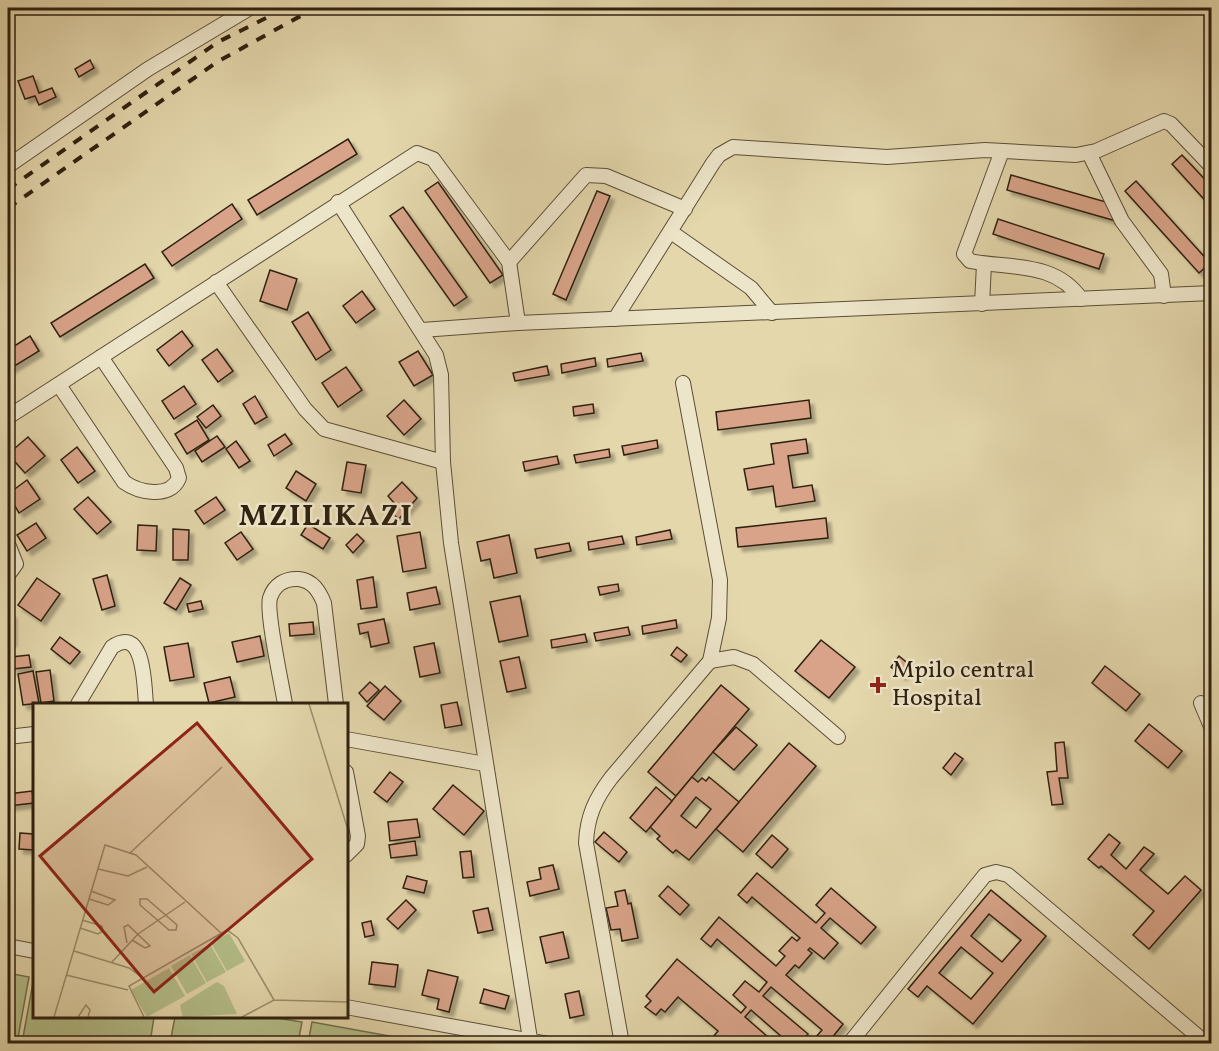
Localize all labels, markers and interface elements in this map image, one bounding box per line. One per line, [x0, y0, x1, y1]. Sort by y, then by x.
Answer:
district label: MZILIKAZI [239, 496, 413, 538]
place label: Mpilo central Hospital [892, 654, 1034, 716]
marker: Mpilo central Hospital [869, 676, 887, 694]
inset map [33, 703, 348, 1018]

